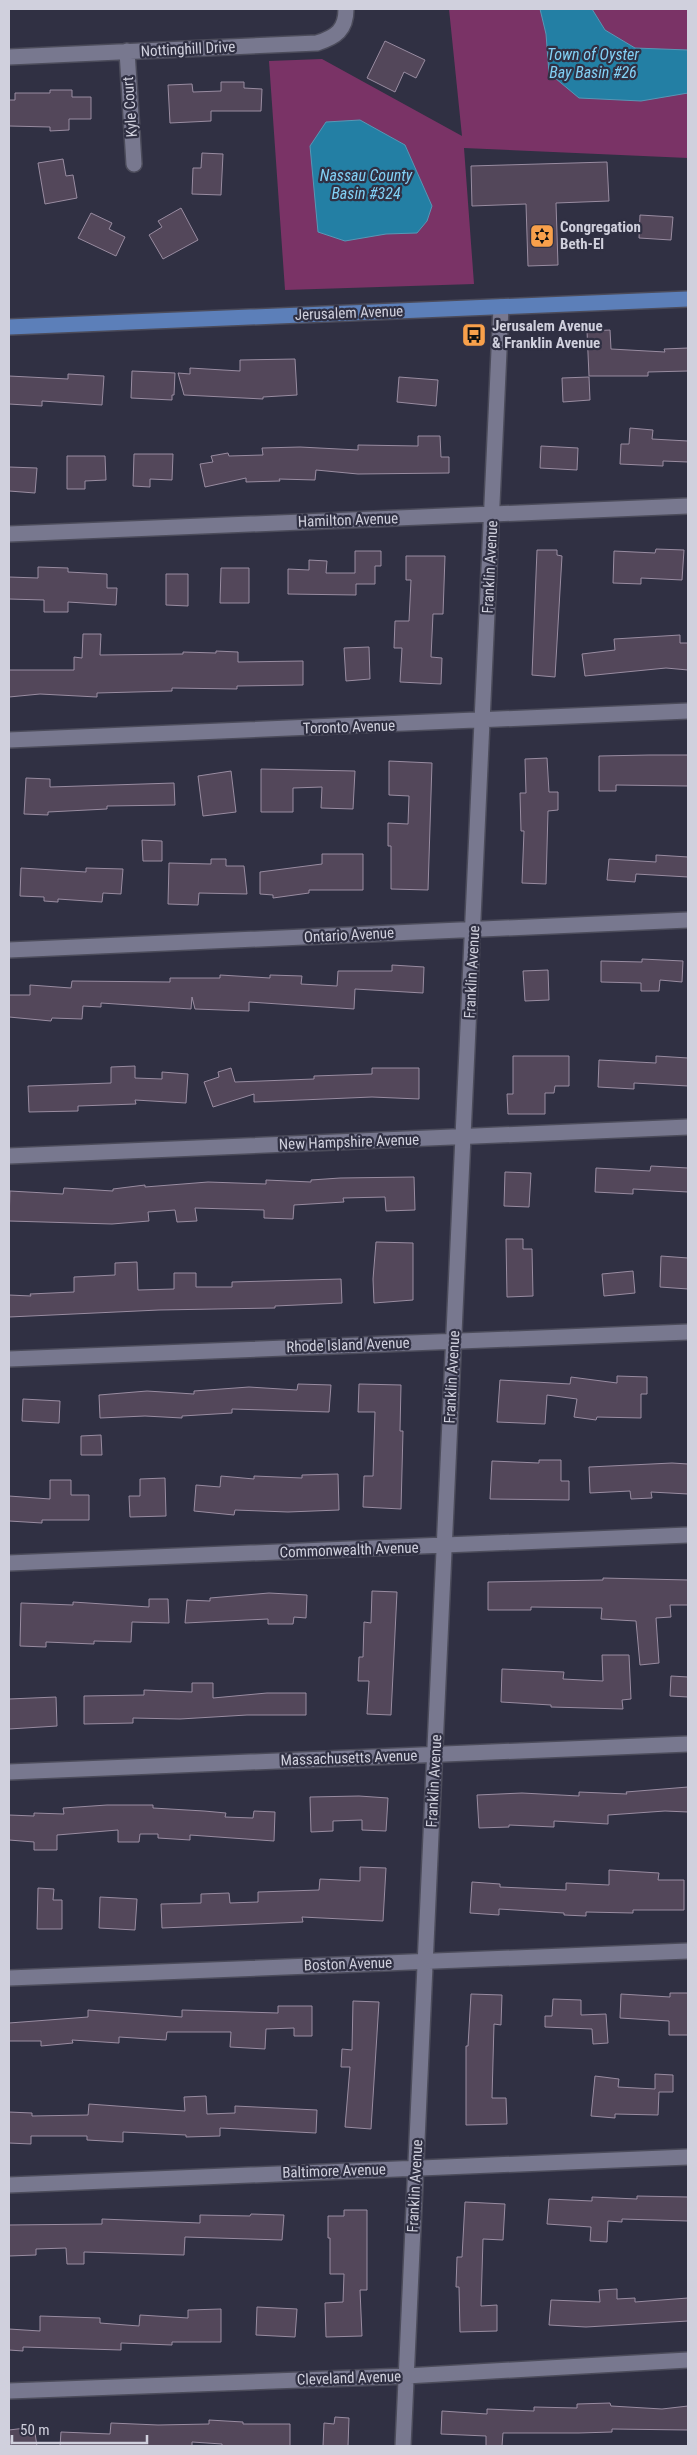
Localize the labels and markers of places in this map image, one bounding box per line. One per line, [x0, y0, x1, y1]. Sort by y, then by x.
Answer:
place label: Congregation Beth-El [560, 218, 641, 253]
synagogue icon: Congregation Beth-El [529, 223, 555, 249]
place label: Jerusalem Avenue & Franklin Avenue [492, 317, 603, 352]
bus stop icon: Jerusalem Avenue & Franklin Avenue [461, 322, 487, 348]

